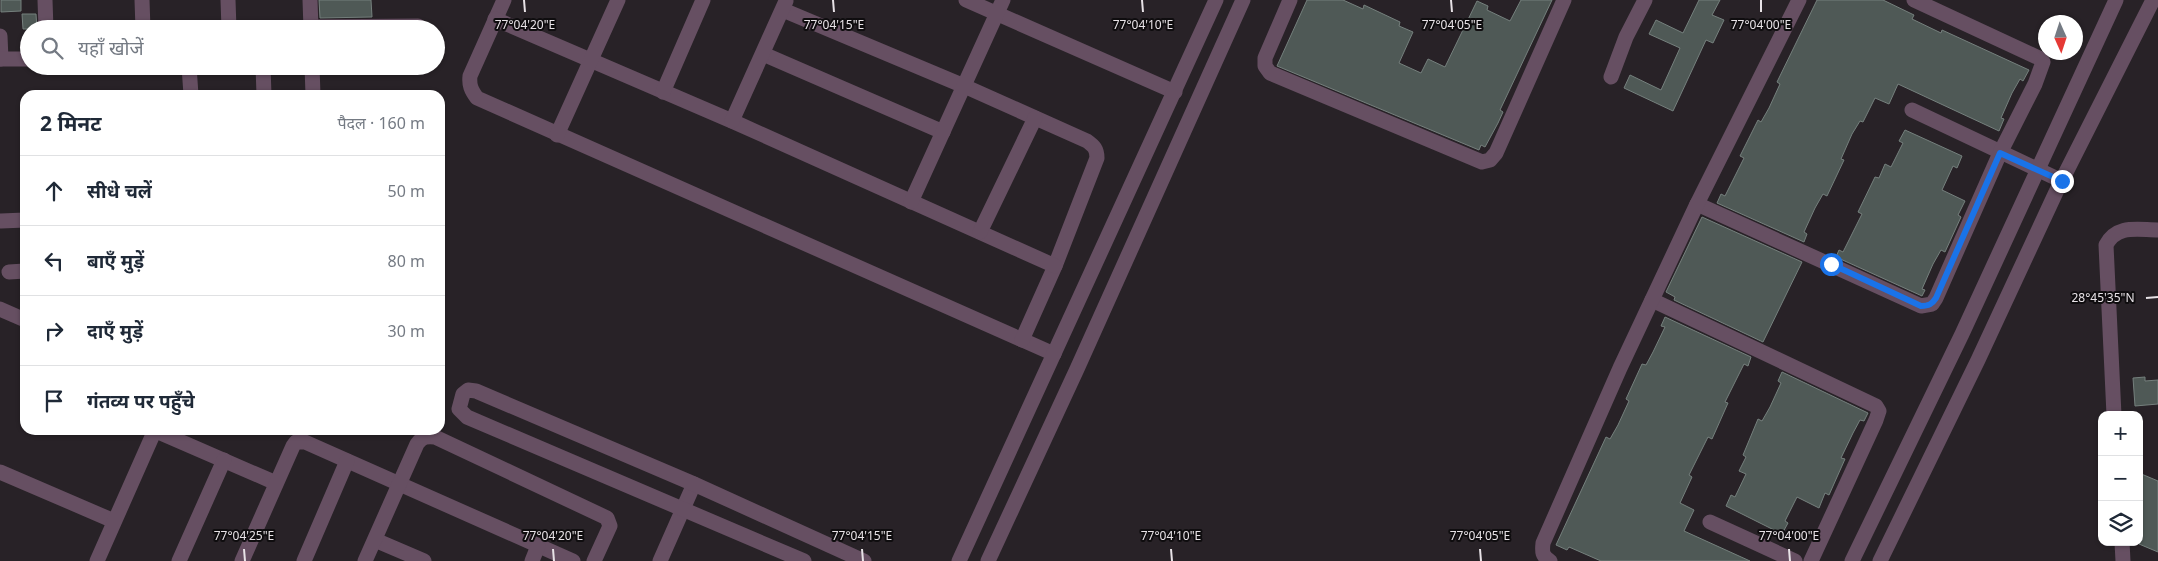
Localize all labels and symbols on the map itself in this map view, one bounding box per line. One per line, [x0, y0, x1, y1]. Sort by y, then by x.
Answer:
north arrow [2038, 15, 2083, 60]
text: 77°04'20"E [495, 16, 555, 33]
text: 77°04'15"E [804, 16, 864, 33]
text: 77°04'10"E [1113, 16, 1173, 33]
text: 77°04'05"E [1422, 16, 1482, 33]
text: 77°04'00"E [1731, 16, 1791, 33]
route end [2051, 170, 2074, 193]
route start [1820, 253, 1843, 276]
text: 28°45'35"N [2071, 289, 2135, 306]
text: 77°04'25"E [214, 527, 274, 544]
text: 77°04'20"E [523, 527, 583, 544]
text: 77°04'15"E [832, 527, 892, 544]
text: 77°04'10"E [1141, 527, 1201, 544]
text: 77°04'05"E [1450, 527, 1510, 544]
text: 77°04'00"E [1759, 527, 1819, 544]

